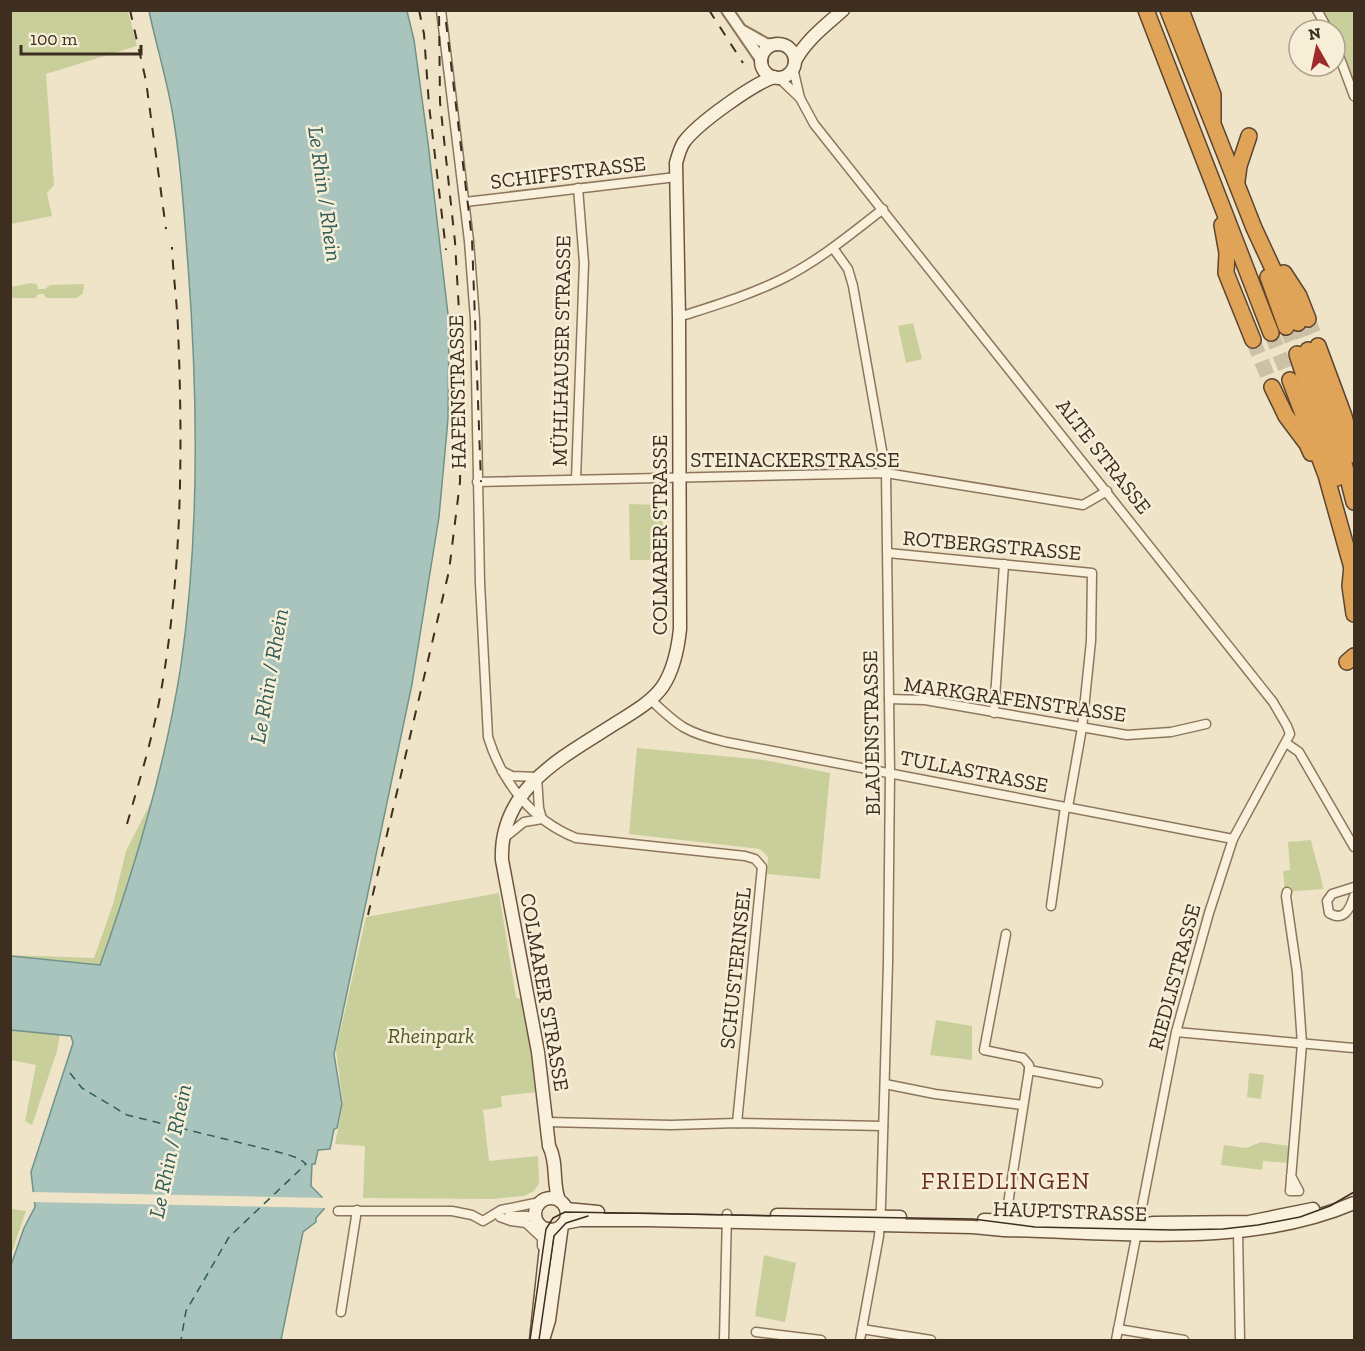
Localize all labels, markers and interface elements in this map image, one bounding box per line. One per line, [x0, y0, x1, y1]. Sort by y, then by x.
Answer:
scale bar [21, 18, 141, 56]
north arrow [1287, 18, 1347, 78]
text: N [1307, 23, 1322, 44]
text: 100 m [30, 28, 78, 50]
water label: Le Rhin / Rhein [302, 125, 348, 263]
street label: SCHIFFSTRASSE [489, 150, 647, 194]
street label: MÜHLHAUSER STRASSE [546, 235, 576, 467]
street label: HAFENSTRASSE [443, 315, 471, 469]
street label: ALTE STRASSE [1051, 393, 1157, 519]
street label: COLMARER STRASSE [647, 435, 672, 635]
street label: STEINACKERSTRASSE [690, 447, 900, 472]
street label: ROTBERGSTRASSE [902, 525, 1082, 565]
water label: Le Rhin / Rhein [244, 607, 294, 745]
street label: BLAUENSTRASSE [857, 650, 885, 816]
street label: MARKGRAFENSTRASSE [902, 671, 1128, 727]
street label: TULLASTRASSE [898, 744, 1050, 798]
street label: SCHUSTERINSEL [714, 885, 756, 1050]
street label: COLMARER STRASSE [515, 891, 575, 1093]
street label: RIEDLISTRASSE [1142, 901, 1206, 1053]
park label: Rheinpark [388, 1023, 474, 1048]
water label: Le Rhin / Rhein [143, 1082, 197, 1220]
district label: FRIEDLINGEN [921, 1166, 1091, 1195]
street label: HAUPTSTRASSE [993, 1196, 1147, 1226]

